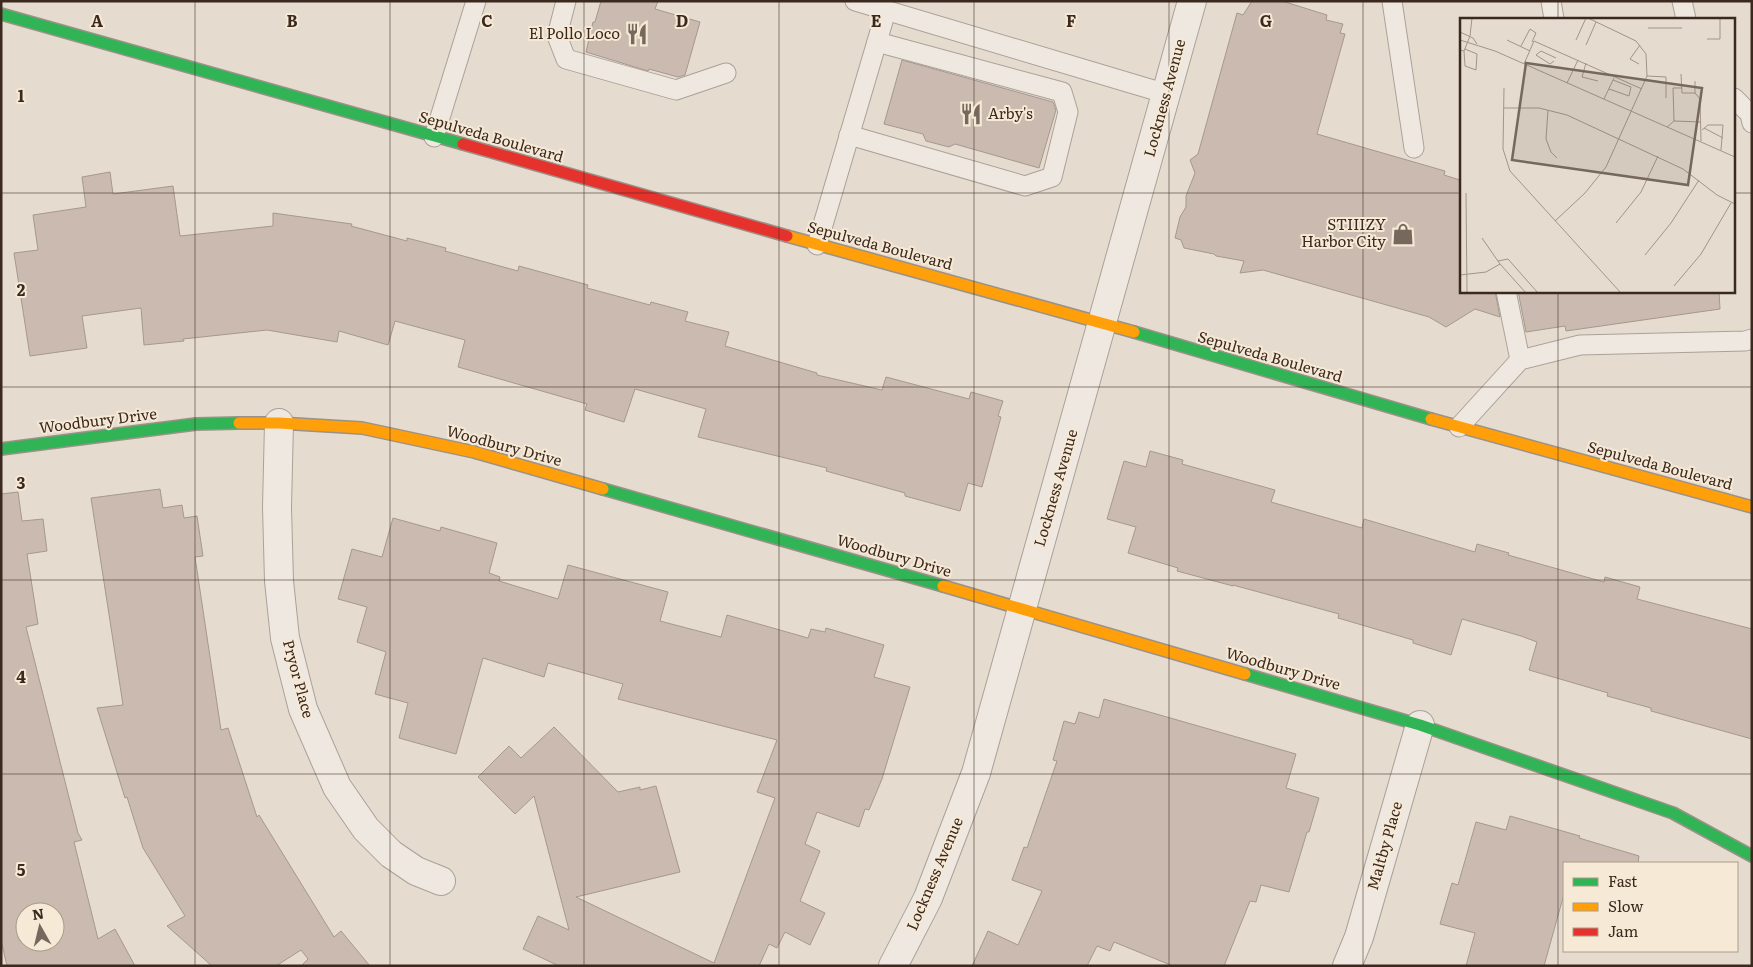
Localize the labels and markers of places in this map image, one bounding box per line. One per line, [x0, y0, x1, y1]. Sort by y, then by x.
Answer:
place label: El Pollo Loco [529, 21, 620, 44]
restaurant icon: El Pollo Loco [624, 21, 650, 47]
restaurant icon: Arby's [958, 101, 984, 127]
place label: Arby's [988, 101, 1033, 124]
place label: STIIIZY Harbor City [1301, 212, 1386, 252]
shop icon: STIIIZY Harbor City [1390, 221, 1416, 247]

